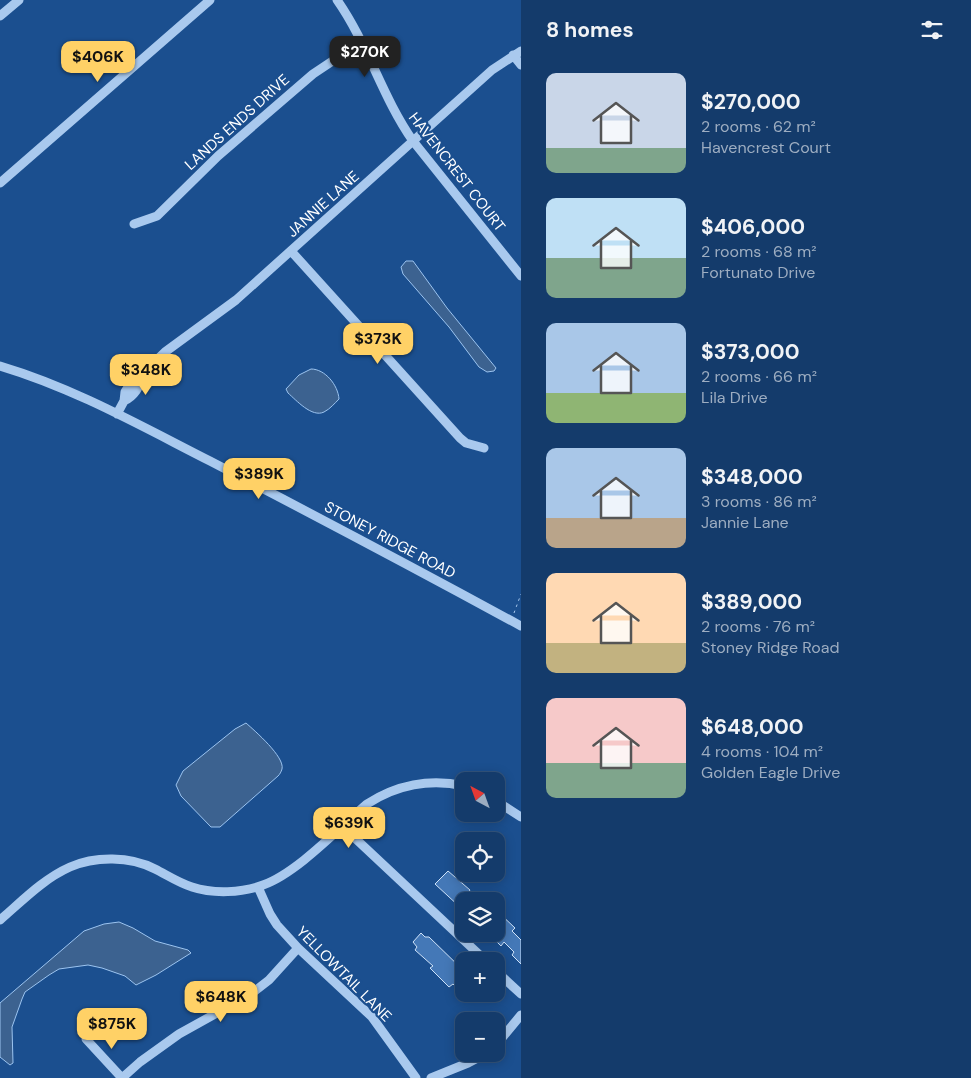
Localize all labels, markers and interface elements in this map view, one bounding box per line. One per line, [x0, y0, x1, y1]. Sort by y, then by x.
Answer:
text: 8 homes [546, 16, 634, 44]
icon: filters [918, 16, 946, 44]
pin: $270K [330, 36, 400, 78]
pin: $406K [63, 41, 133, 83]
text: $270K [341, 41, 390, 62]
text: $406K [72, 46, 124, 67]
street label: LANDS ENDS DRIVE [180, 70, 294, 174]
text: $270,000 [701, 88, 800, 116]
icon: home [586, 93, 646, 153]
street label: HAVENCREST COURT [404, 108, 510, 236]
text: 2 rooms · 62 m² [701, 116, 816, 137]
text: Havencrest Court [701, 137, 831, 158]
street label: JANNIE LANE [283, 166, 363, 242]
text: $406,000 [701, 213, 805, 241]
icon: home [586, 218, 646, 278]
text: 2 rooms · 68 m² [701, 241, 817, 262]
text: Fortunato Drive [701, 262, 815, 283]
pin: $373K [343, 322, 413, 365]
text: $373K [354, 328, 402, 349]
text: $373,000 [701, 338, 799, 366]
icon: home [586, 343, 646, 403]
pin: $348K [111, 354, 181, 396]
text: $348K [121, 359, 171, 380]
text: 2 rooms · 66 m² [701, 366, 817, 387]
text: Lila Drive [701, 387, 768, 408]
pin: $389K [224, 458, 294, 500]
text: $389K [234, 463, 284, 484]
text: $348,000 [701, 463, 803, 491]
icon: home [586, 468, 646, 528]
text: 3 rooms · 86 m² [701, 491, 817, 512]
street label: STONEY RIDGE ROAD [321, 497, 459, 583]
text: Jannie Lane [701, 512, 789, 533]
text: $389,000 [701, 588, 802, 616]
icon: home [586, 593, 646, 653]
text: 2 rooms · 76 m² [701, 616, 815, 637]
text: Stoney Ridge Road [701, 637, 840, 658]
text: $648,000 [701, 713, 803, 741]
icon: home [586, 718, 646, 778]
text: 4 rooms · 104 m² [701, 741, 823, 762]
text: Golden Eagle Drive [701, 762, 840, 783]
north arrow [455, 772, 505, 822]
map controls [455, 772, 505, 1062]
pin: $639K [314, 806, 384, 849]
text: $639K [324, 812, 374, 833]
button: locate [455, 832, 505, 882]
button: layers [455, 892, 505, 942]
street label: YELLOWTAIL LANE [292, 922, 396, 1026]
button: + [455, 952, 505, 1002]
pin: $648K [186, 980, 256, 1023]
text: $648K [196, 986, 246, 1007]
pin: $875K [77, 1008, 147, 1050]
button: − [455, 1012, 505, 1062]
text: $875K [88, 1013, 136, 1034]

